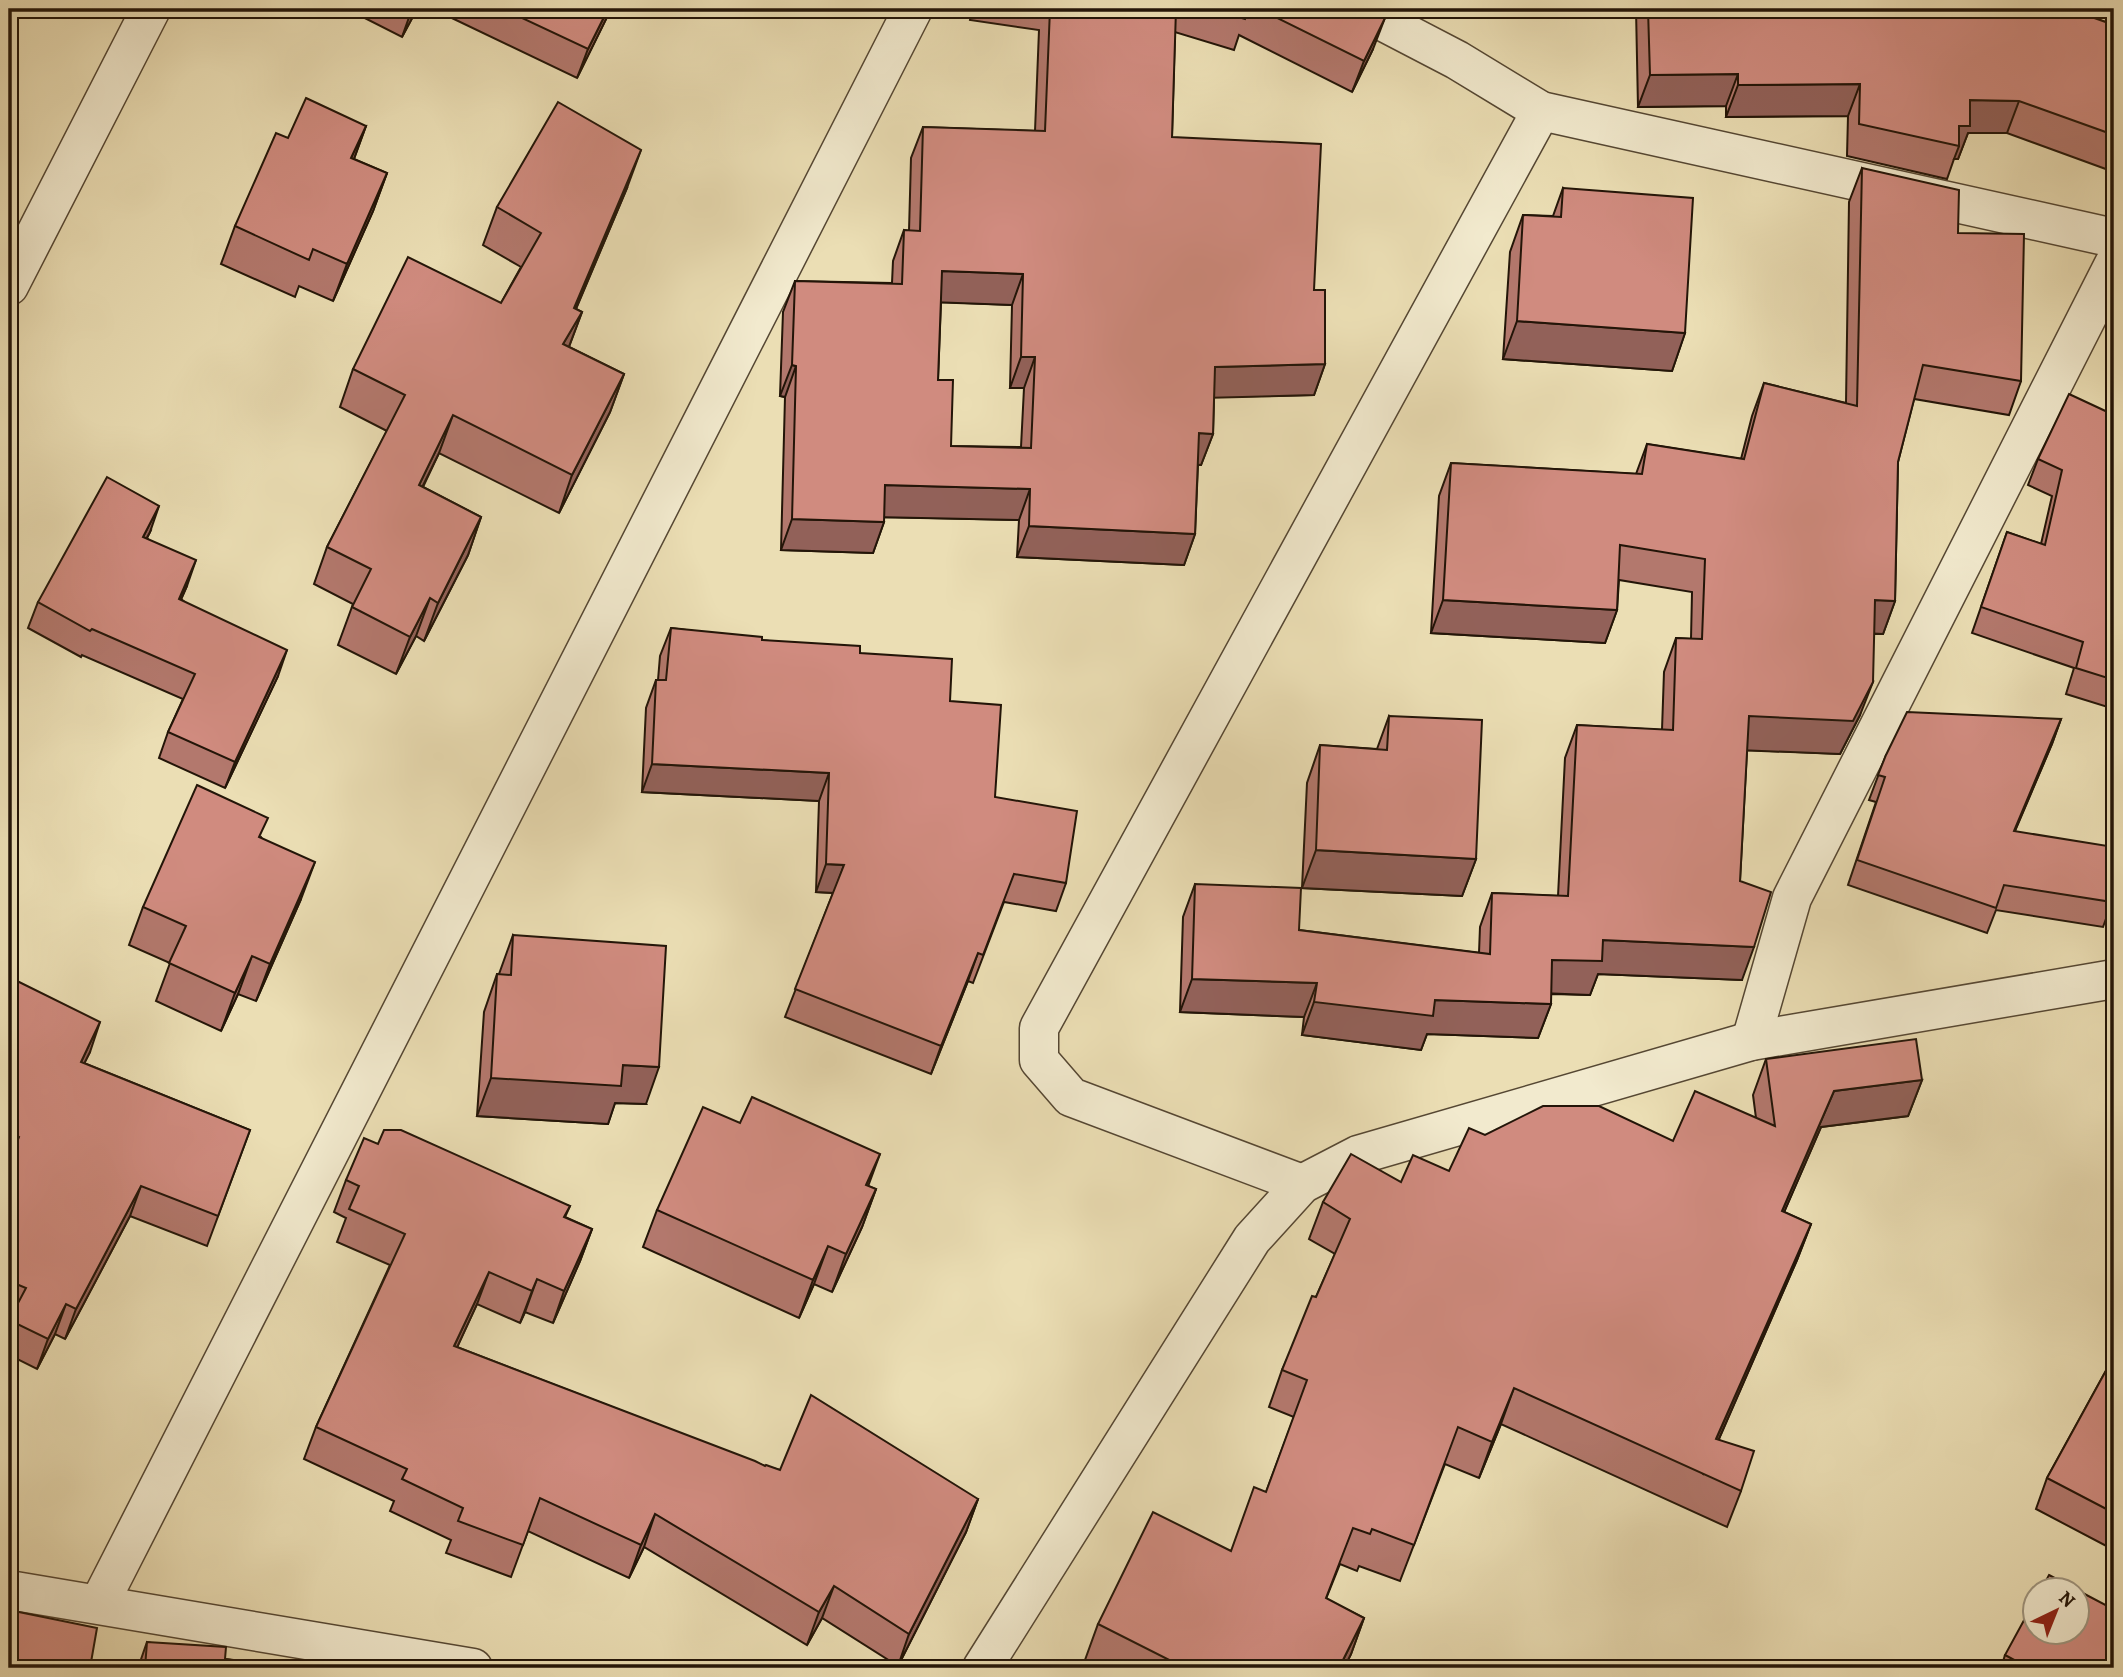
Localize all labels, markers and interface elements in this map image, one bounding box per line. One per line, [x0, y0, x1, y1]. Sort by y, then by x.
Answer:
north arrow [2022, 1576, 2092, 1646]
text: N [2053, 1585, 2081, 1614]

